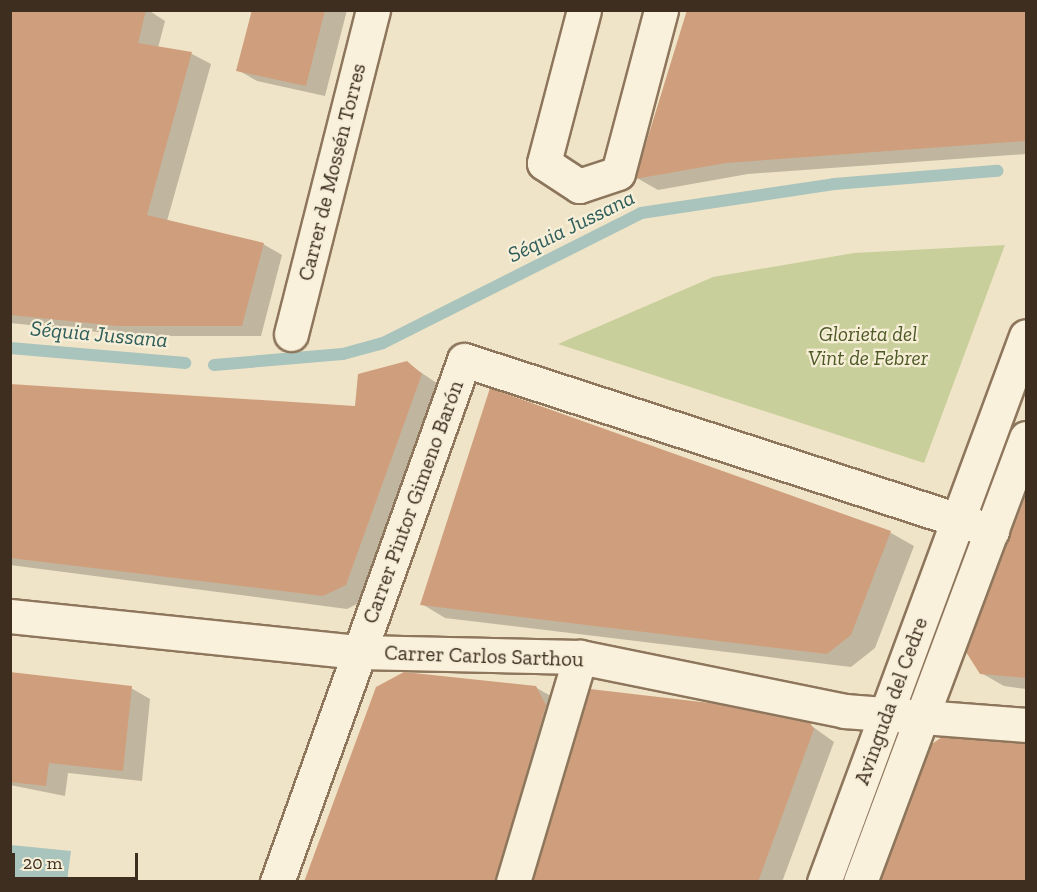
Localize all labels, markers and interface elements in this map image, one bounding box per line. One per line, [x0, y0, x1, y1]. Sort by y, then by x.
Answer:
street label: Carrer de Mossén Torres [293, 60, 371, 284]
water label: Séquia Jussana [503, 184, 639, 268]
water label: Séquia Jussana [29, 315, 169, 353]
park label: Glorieta del Vint de Febrer [808, 321, 928, 371]
street label: Carrer Pintor Gimeno Barón [357, 377, 469, 627]
street label: Avinguda del Cedre [849, 614, 933, 788]
street label: Carrer Carlos Sarthou [384, 640, 584, 672]
scale bar [15, 841, 141, 879]
text: 20 m [23, 852, 62, 874]

